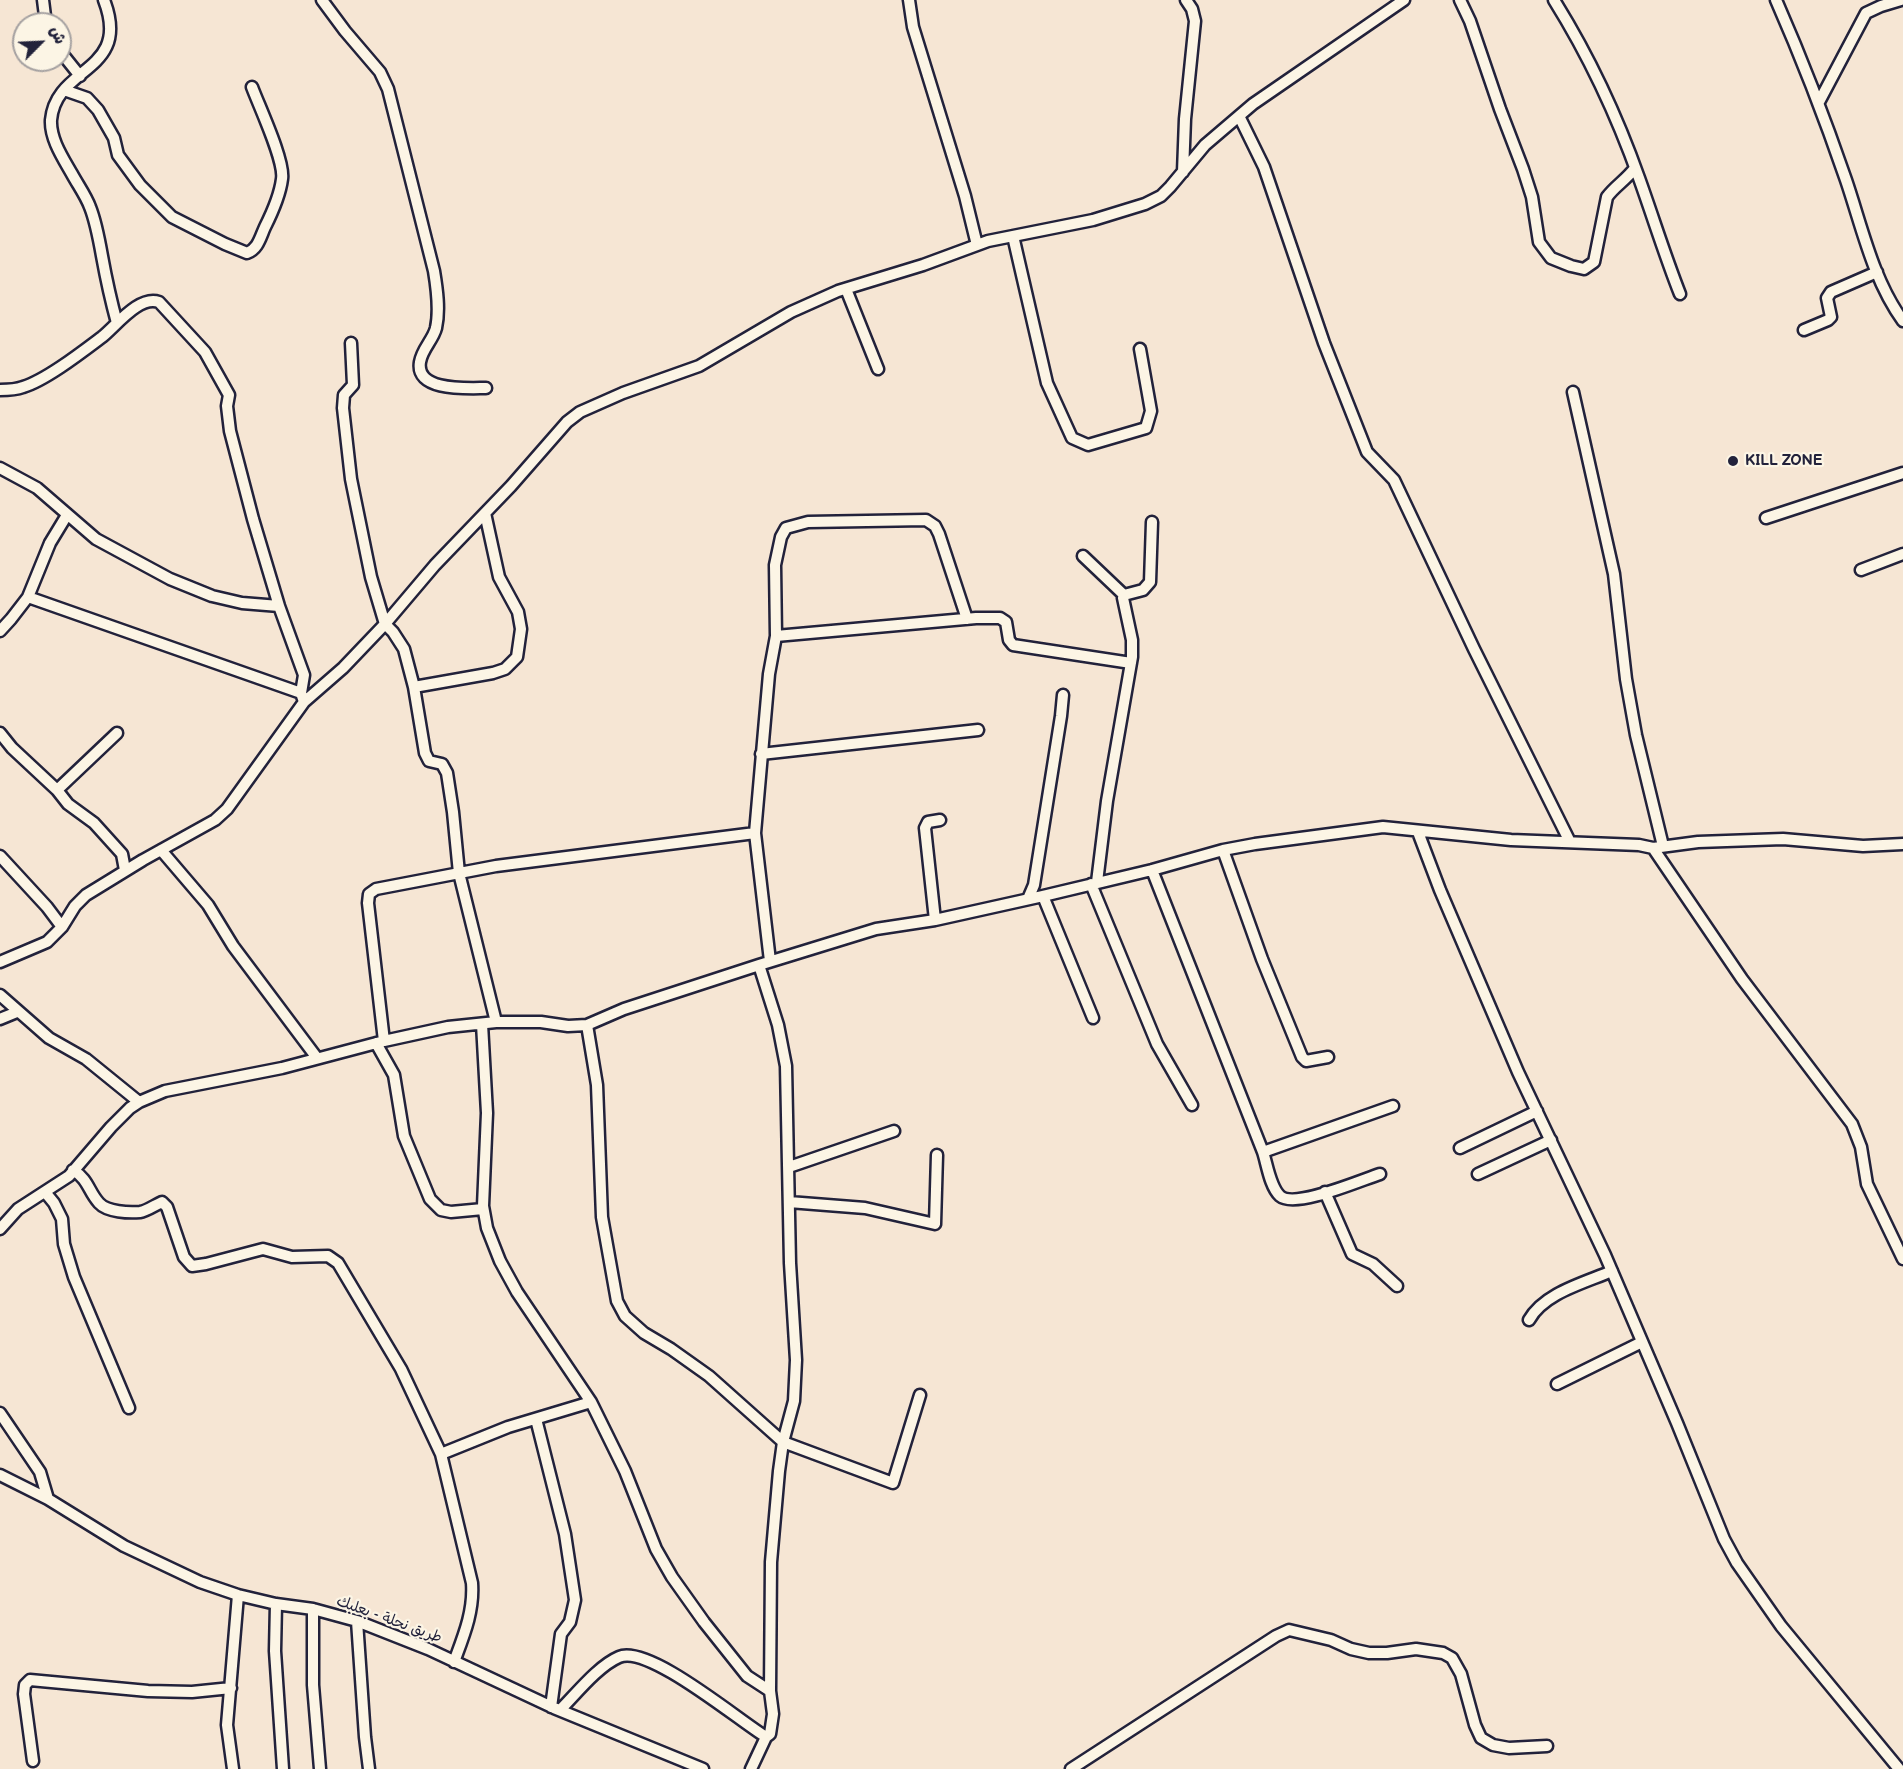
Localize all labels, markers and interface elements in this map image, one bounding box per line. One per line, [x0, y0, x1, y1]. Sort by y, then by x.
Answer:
north arrow [12, 12, 72, 72]
text: ش [45, 23, 69, 47]
place label: KILL ZONE [1745, 452, 1823, 470]
marker: KILL ZONE [1726, 454, 1740, 468]
street label: طريق نحلة - بعلبك [334, 1593, 444, 1647]

